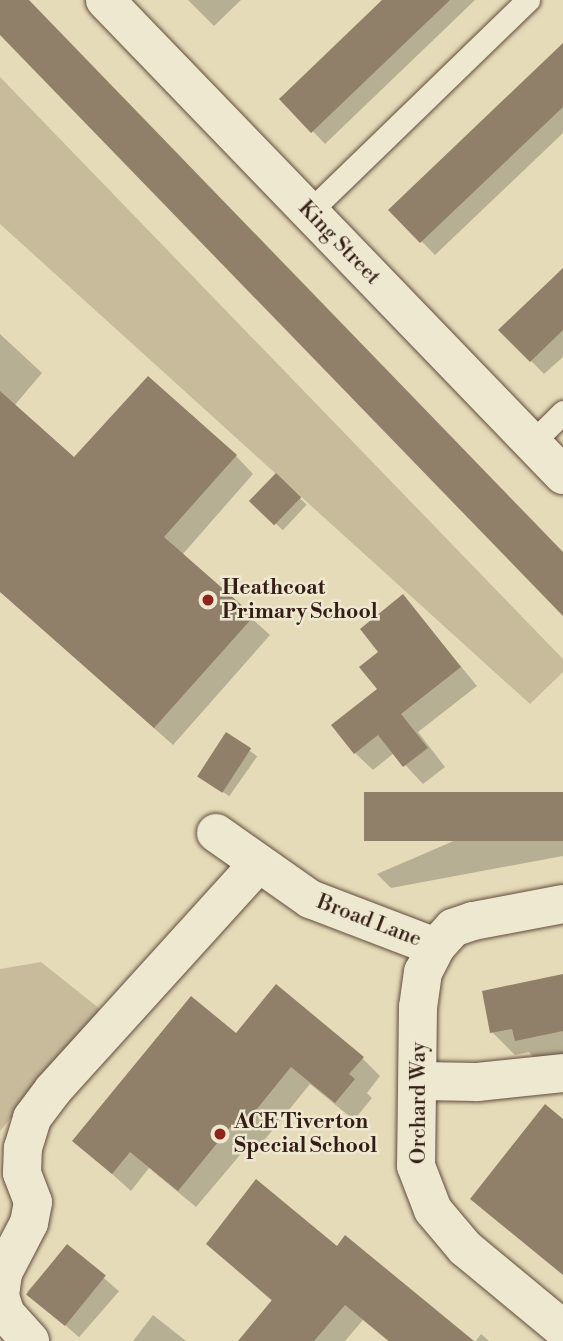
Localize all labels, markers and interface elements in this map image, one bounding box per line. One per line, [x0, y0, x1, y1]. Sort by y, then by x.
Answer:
street label: King Street [293, 196, 385, 290]
place label: Heathcoat Primary School [222, 575, 378, 625]
marker: Heathcoat Primary School [200, 592, 216, 608]
street label: Broad Lane [313, 890, 425, 952]
street label: Orchard Way [406, 1042, 432, 1164]
place label: ACE Tiverton Special School [234, 1109, 377, 1159]
marker: ACE Tiverton Special School [212, 1126, 228, 1142]

